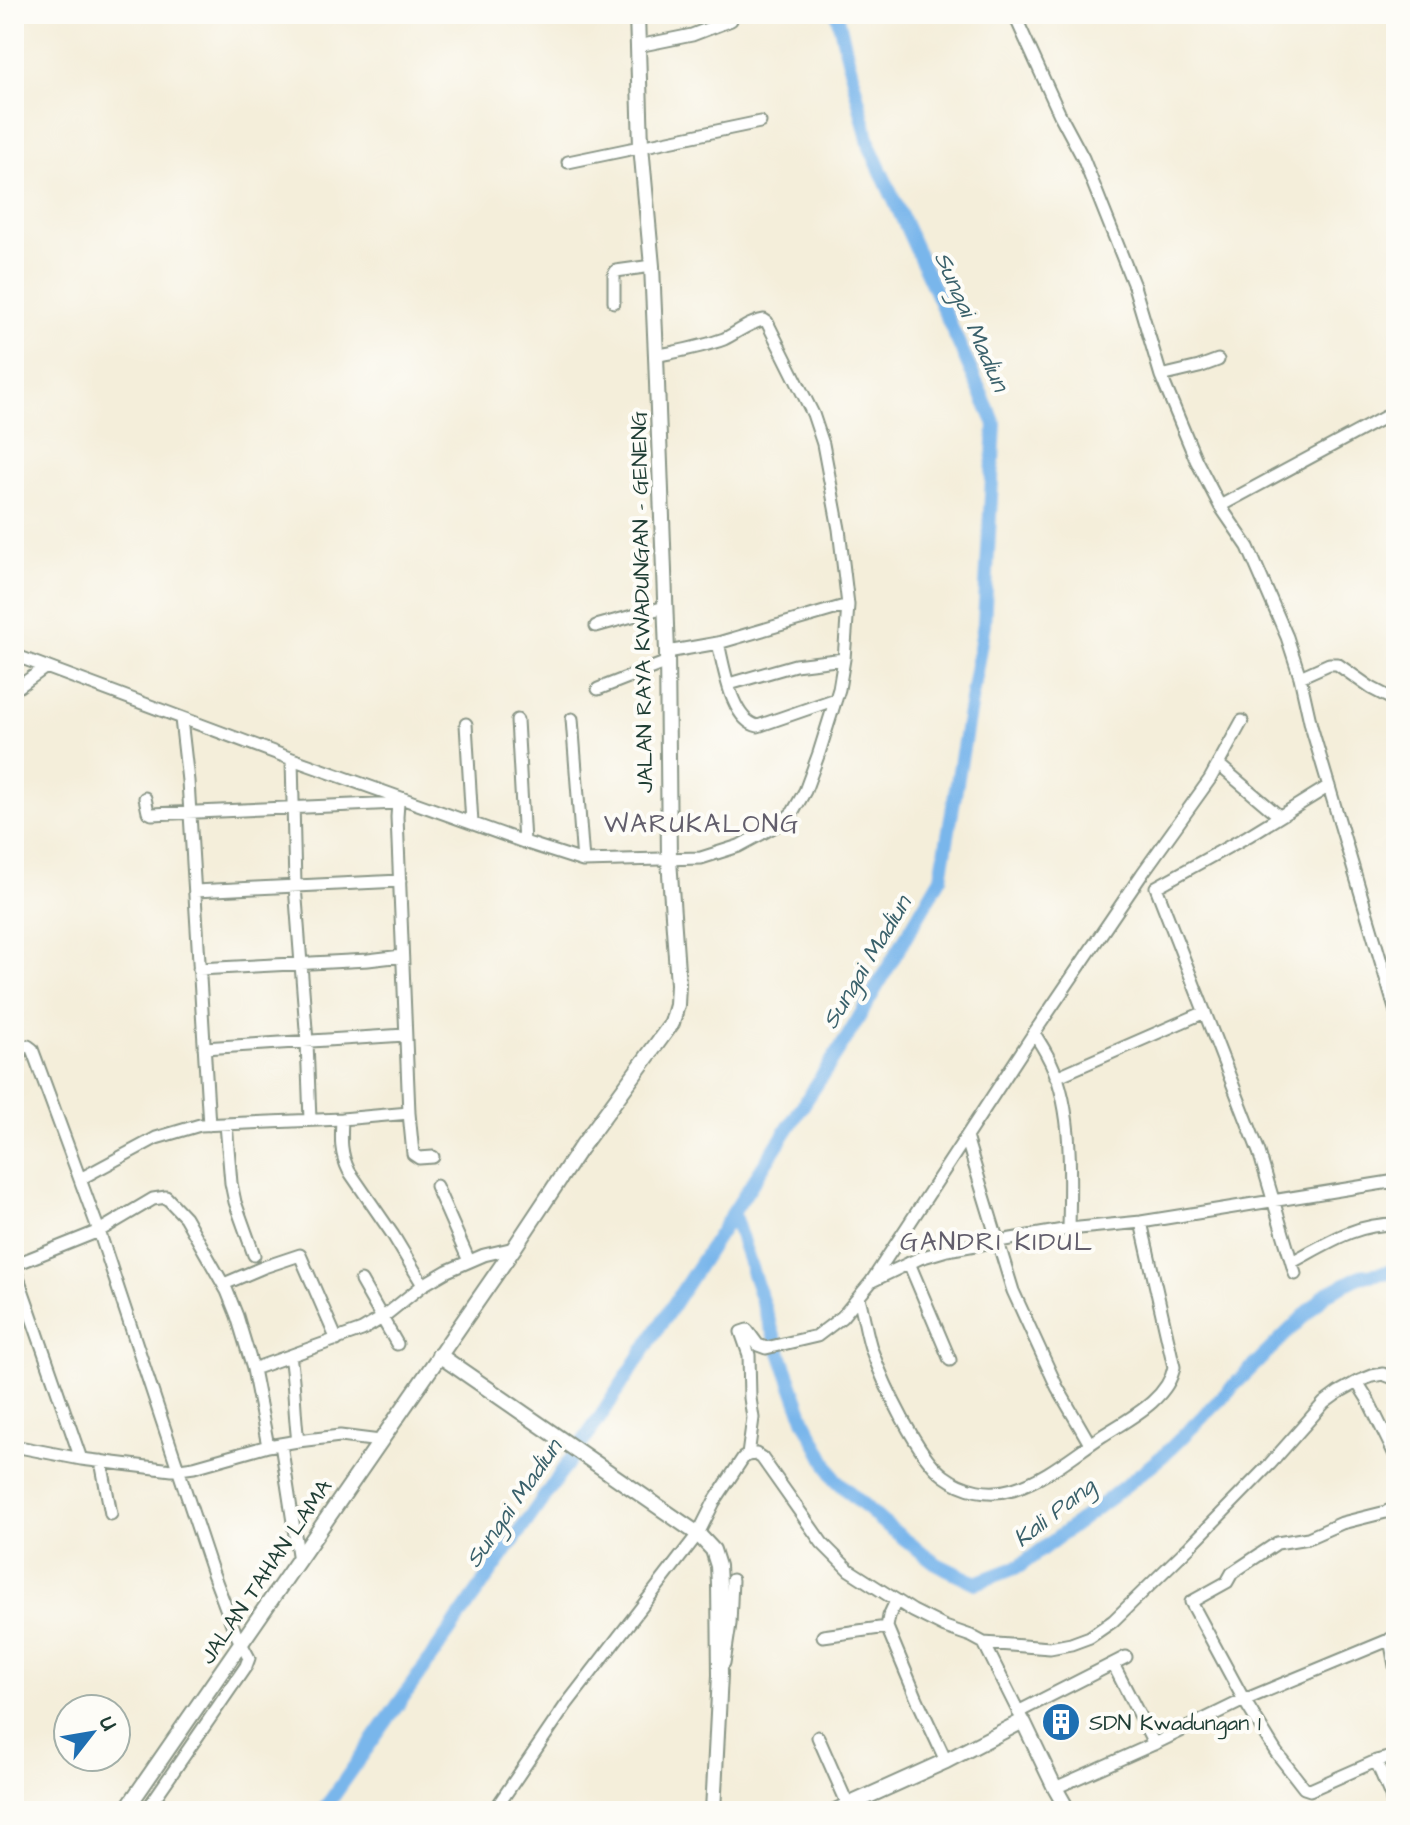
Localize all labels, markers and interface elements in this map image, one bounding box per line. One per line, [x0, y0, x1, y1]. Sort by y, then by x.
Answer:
water label: Sungai Madiun [924, 246, 1018, 399]
street label: JALAN RAYA KWADUNGAN - GENENG [624, 411, 661, 793]
district label: WARUKALONG [604, 806, 800, 842]
water label: Sungai Madiun [814, 888, 922, 1036]
district label: GANDRI KIDUL [900, 1224, 1094, 1260]
water label: Sungai Madiun [457, 1431, 573, 1575]
water label: Kali Pang [1006, 1469, 1105, 1556]
street label: JALAN TAHAN LAMA [193, 1473, 340, 1671]
north arrow [52, 1693, 132, 1773]
building icon: SDN Kwadungan 1 [1040, 1701, 1082, 1743]
place label: SDN Kwadungan 1 [1089, 1708, 1261, 1740]
text: U [91, 1710, 124, 1737]

